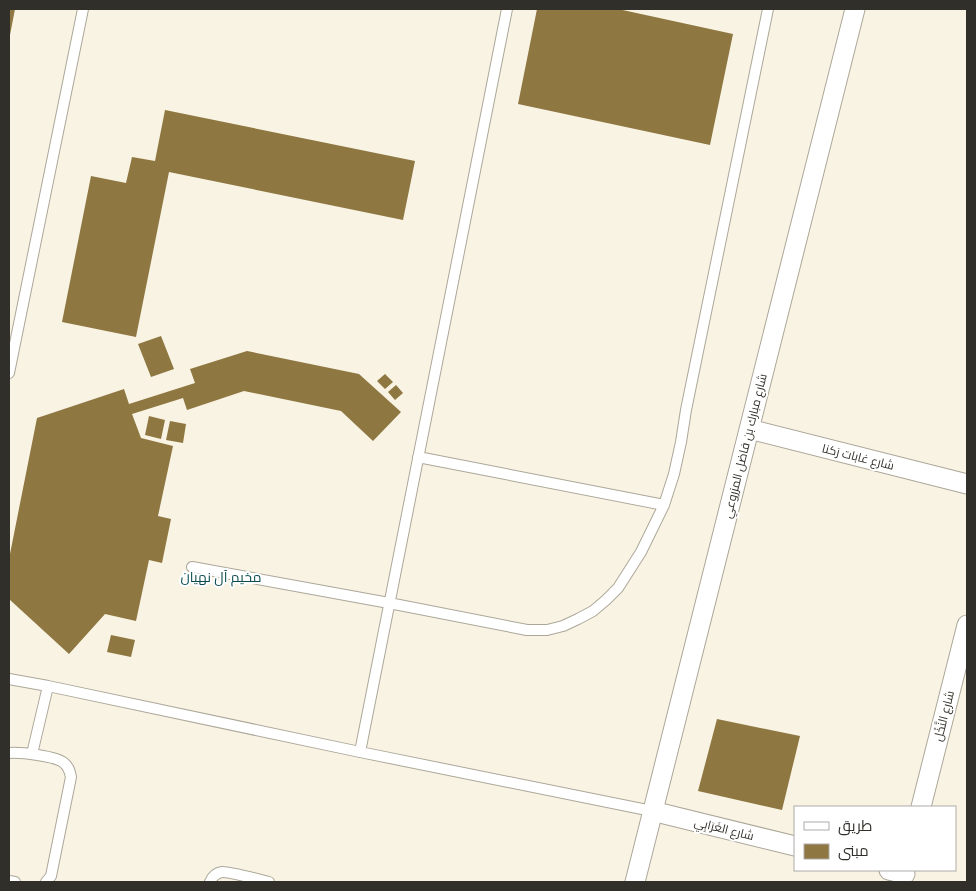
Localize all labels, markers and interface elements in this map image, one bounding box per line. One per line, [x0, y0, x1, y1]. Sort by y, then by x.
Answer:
street label: شارع مبارك بن فاضل المزروعي [719, 372, 773, 520]
street label: شارع غابات رَكنا [820, 440, 896, 474]
district label: مخيم آل نهيان [180, 567, 262, 587]
street label: شارع النَّخْل [930, 689, 958, 743]
legend [794, 806, 956, 871]
street label: شارع الغَرَابِي [692, 814, 756, 846]
text: طريق [838, 815, 872, 836]
text: مبنى [838, 840, 869, 861]

